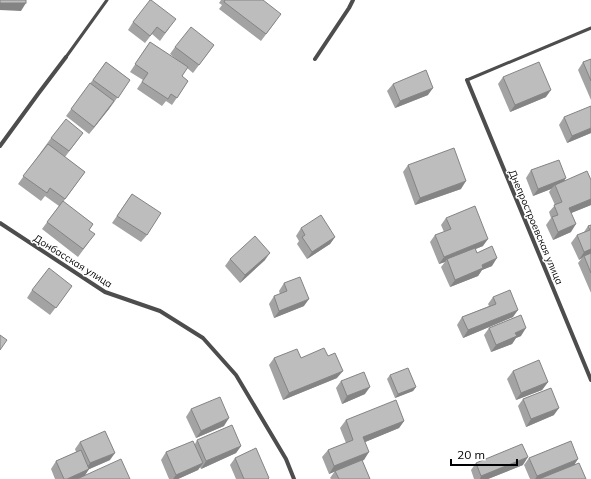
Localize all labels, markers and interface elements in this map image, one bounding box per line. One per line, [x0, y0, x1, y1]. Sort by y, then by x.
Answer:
street label: Днепростроевская улица [506, 167, 566, 287]
street label: Донбасская улица [31, 231, 115, 291]
scale bar [451, 441, 517, 467]
text: 20 m [457, 447, 485, 462]

